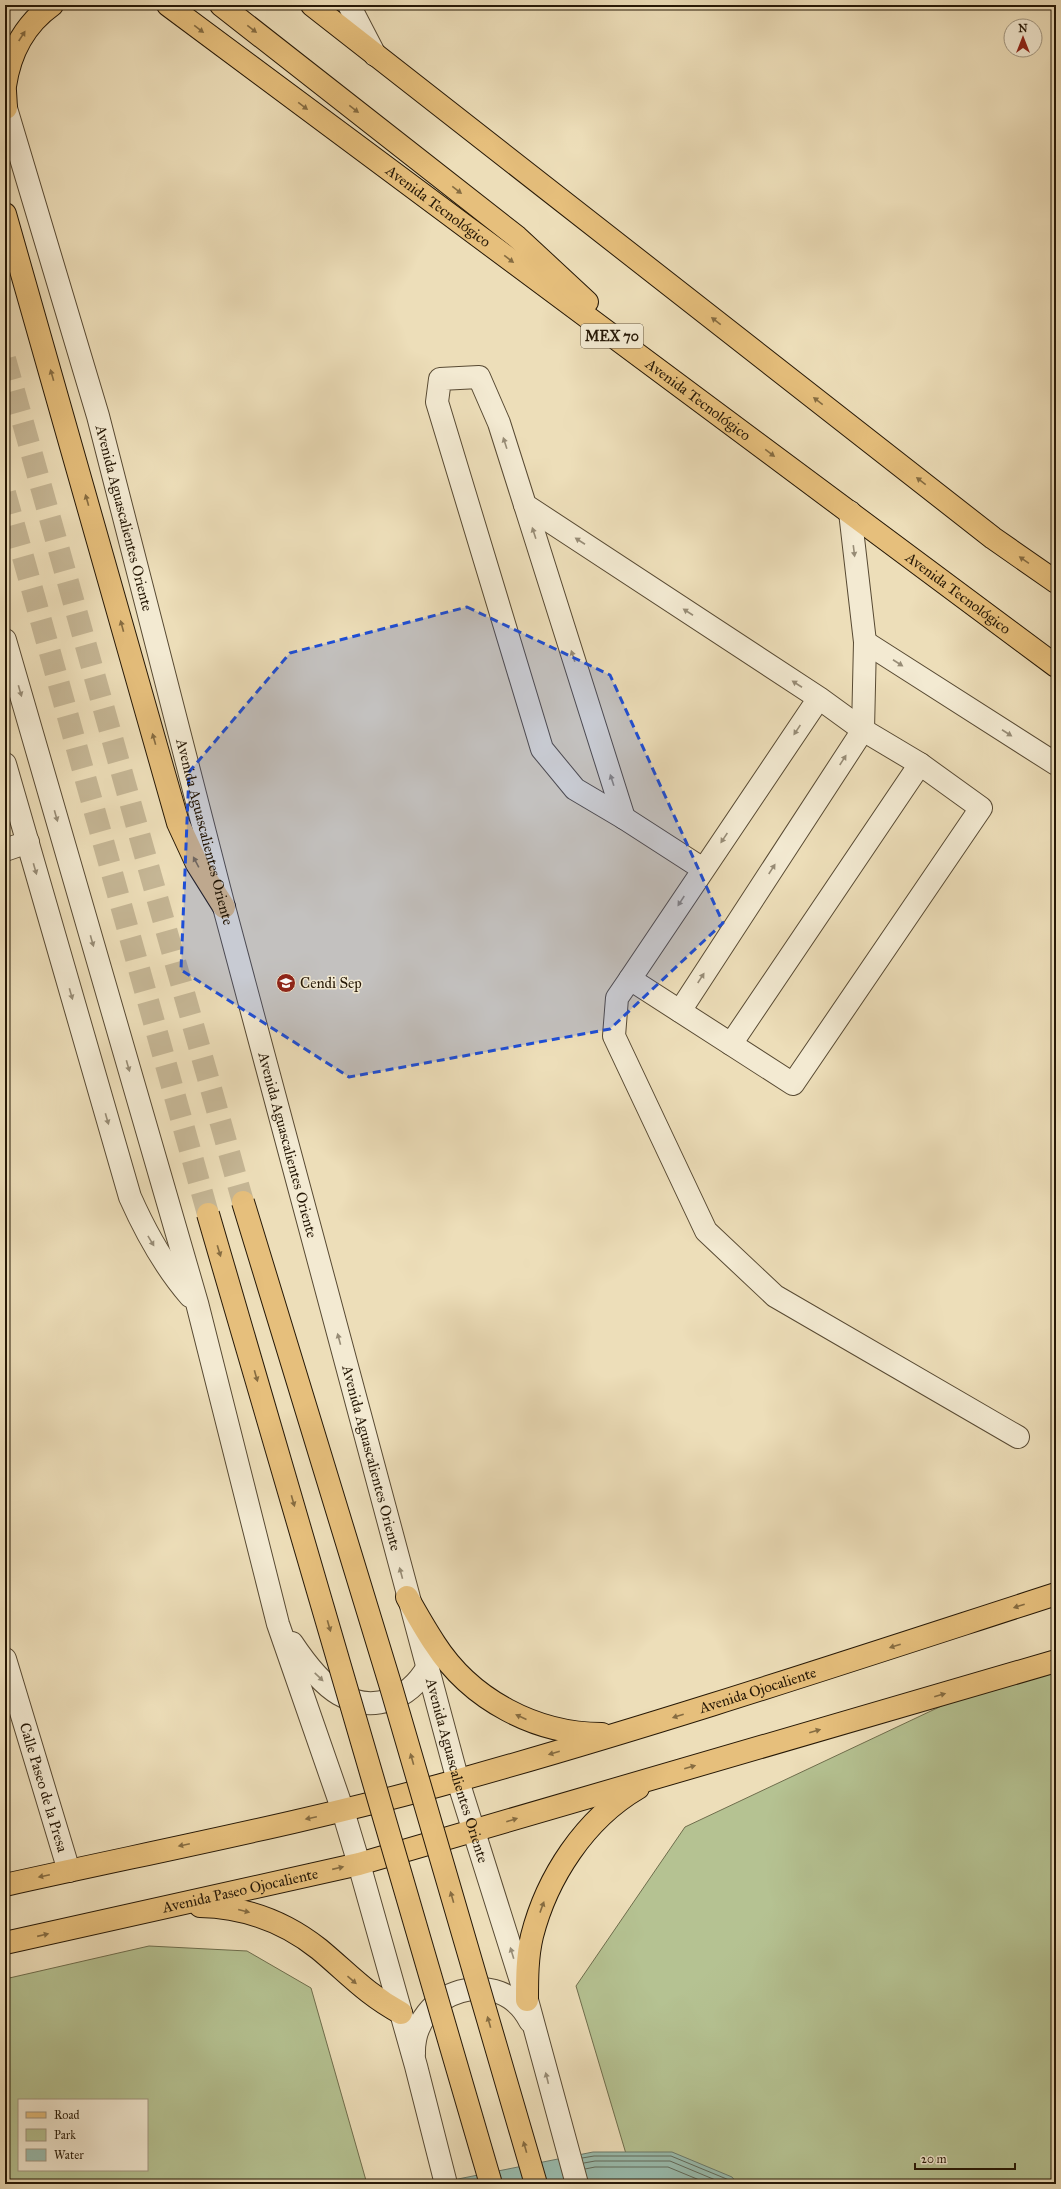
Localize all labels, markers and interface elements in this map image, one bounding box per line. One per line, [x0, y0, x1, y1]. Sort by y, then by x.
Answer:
north arrow [1003, 18, 1043, 58]
text: N [1018, 22, 1028, 35]
one-way arrow [194, 25, 204, 33]
one-way arrow [247, 25, 258, 33]
one-way arrow [18, 30, 25, 42]
one-way arrow [298, 102, 309, 111]
one-way arrow [349, 105, 360, 114]
street label: Avenida Tecnológico [382, 161, 495, 251]
one-way arrow [451, 185, 462, 194]
one-way arrow [503, 255, 514, 263]
one-way arrow [710, 317, 721, 326]
road number: MEX 70 [581, 324, 643, 348]
street label: Avenida Tecnológico [641, 354, 755, 445]
one-way arrow [49, 369, 55, 381]
one-way arrow [813, 397, 824, 406]
street label: Avenida Aguascalientes Oriente [91, 422, 157, 613]
one-way arrow [502, 437, 508, 449]
one-way arrow [765, 449, 776, 458]
one-way arrow [915, 477, 926, 486]
one-way arrow [84, 494, 90, 506]
one-way arrow [531, 526, 537, 538]
one-way arrow [574, 537, 586, 544]
one-way arrow [851, 545, 858, 557]
street label: Avenida Tecnológico [901, 548, 1014, 638]
one-way arrow [1019, 556, 1029, 564]
one-way arrow [683, 608, 694, 616]
one-way arrow [118, 619, 124, 632]
one-way arrow [570, 650, 576, 662]
one-way arrow [892, 659, 904, 666]
one-way arrow [791, 680, 803, 687]
one-way arrow [17, 685, 23, 697]
one-way arrow [793, 725, 801, 736]
one-way arrow [1002, 729, 1012, 737]
one-way arrow [151, 733, 157, 745]
street label: Avenida Aguascalientes Oriente [172, 736, 237, 927]
one-way arrow [840, 755, 847, 766]
one-way arrow [609, 774, 615, 786]
one-way arrow [53, 810, 59, 822]
one-way arrow [720, 833, 728, 843]
one-way arrow [193, 856, 199, 868]
one-way arrow [32, 863, 38, 875]
one-way arrow [769, 863, 776, 875]
one-way arrow [677, 896, 685, 906]
one-way arrow [89, 935, 95, 947]
school or university icon: Cendi Sep [275, 972, 297, 994]
one-way arrow [697, 973, 705, 983]
place label: Cendi Sep [300, 974, 362, 992]
one-way arrow [68, 988, 74, 1000]
street label: Avenida Aguascalientes Oriente [254, 1049, 321, 1240]
one-way arrow [125, 1060, 131, 1072]
one-way arrow [104, 1113, 110, 1125]
one-way arrow [147, 1235, 154, 1247]
one-way arrow [216, 1246, 222, 1258]
one-way arrow [336, 1333, 342, 1345]
street label: Avenida Aguascalientes Oriente [338, 1362, 405, 1553]
one-way arrow [253, 1370, 259, 1382]
one-way arrow [290, 1495, 296, 1507]
one-way arrow [398, 1566, 404, 1578]
one-way arrow [1013, 1603, 1025, 1609]
one-way arrow [326, 1620, 332, 1632]
one-way arrow [889, 1643, 901, 1649]
street label: Avenida Ojocaliente [696, 1663, 818, 1717]
one-way arrow [314, 1672, 324, 1681]
street label: Avenida Aguascalientes Oriente [422, 1675, 492, 1865]
one-way arrow [934, 1692, 946, 1698]
one-way arrow [514, 1713, 526, 1719]
one-way arrow [672, 1713, 684, 1719]
street label: Calle Paseo de la Presa [16, 1720, 72, 1855]
one-way arrow [809, 1728, 821, 1734]
one-way arrow [547, 1750, 559, 1756]
one-way arrow [409, 1752, 415, 1764]
one-way arrow [684, 1764, 696, 1770]
one-way arrow [305, 1815, 317, 1821]
one-way arrow [506, 1817, 518, 1823]
one-way arrow [178, 1843, 190, 1849]
street label: Avenida Paseo Ojocaliente [160, 1864, 320, 1917]
one-way arrow [332, 1865, 344, 1871]
one-way arrow [37, 1874, 50, 1880]
one-way arrow [449, 1891, 455, 1903]
one-way arrow [539, 1901, 545, 1913]
one-way arrow [237, 1909, 250, 1915]
one-way arrow [37, 1931, 49, 1937]
one-way arrow [509, 1946, 515, 1958]
one-way arrow [347, 1975, 357, 1984]
one-way arrow [486, 2015, 492, 2027]
one-way arrow [544, 2072, 550, 2084]
legend [18, 2099, 148, 2171]
text: Road [54, 2108, 80, 2122]
text: Park [54, 2128, 76, 2142]
one-way arrow [522, 2140, 528, 2152]
scale bar [915, 2145, 1015, 2171]
text: Water [54, 2148, 84, 2162]
text: 20 m [921, 2152, 947, 2166]

